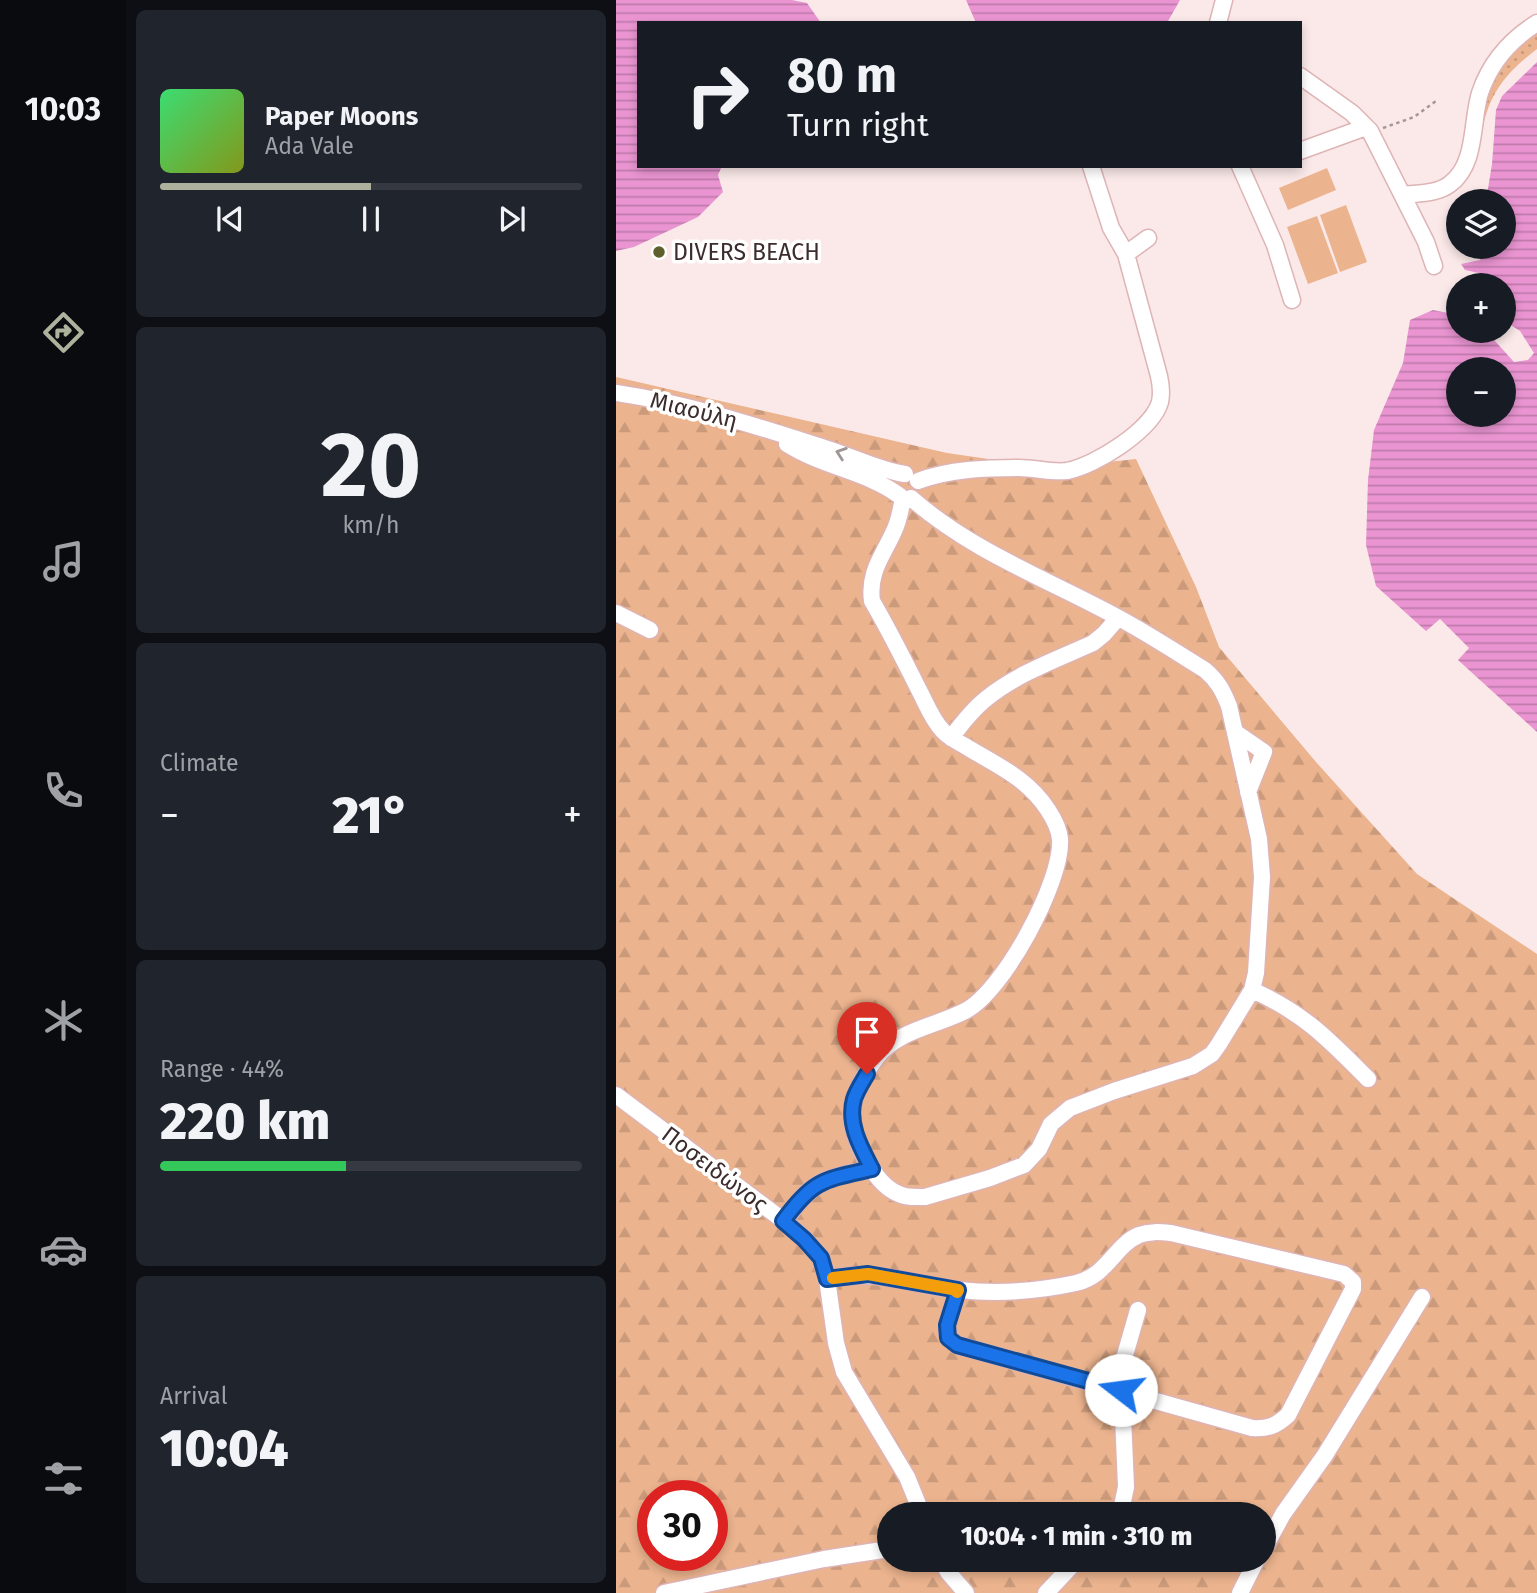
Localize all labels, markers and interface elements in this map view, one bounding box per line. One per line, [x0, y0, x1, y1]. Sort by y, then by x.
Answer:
text: 80 m [787, 46, 897, 105]
icon: right [672, 49, 763, 140]
text: 10:03 [25, 90, 101, 128]
text: Paper Moons [265, 101, 418, 132]
text: Turn right [787, 106, 929, 144]
text: Ada Vale [265, 132, 354, 160]
map controls [1446, 189, 1516, 427]
button: layers [1446, 189, 1516, 259]
icon: previous [211, 200, 249, 238]
icon: pause [352, 200, 390, 238]
icon: next [493, 200, 531, 238]
place label: DIVERS BEACH [673, 238, 820, 266]
marker: DIVERS BEACH [651, 244, 667, 260]
button: + [1446, 273, 1516, 343]
icon: directions [39, 308, 88, 357]
button: − [1446, 357, 1516, 427]
street label: Μιαούλη [647, 386, 741, 434]
text: 20 [321, 411, 421, 520]
one-way arrow [835, 447, 847, 461]
text: km/h [343, 511, 399, 539]
icon: music [39, 537, 88, 586]
text: Climate [160, 749, 239, 777]
icon: phone [39, 766, 88, 815]
text: 21° [332, 784, 410, 847]
text: − [160, 792, 179, 838]
text: + [563, 792, 582, 838]
icon: climate [39, 996, 88, 1045]
pin [837, 1002, 897, 1074]
icon: arrive [848, 1013, 886, 1051]
text: Range · 44% [160, 1055, 284, 1083]
text: 220 km [160, 1090, 330, 1153]
street label: Ποσειδώνος [656, 1120, 774, 1218]
icon: car [39, 1225, 88, 1274]
position arrow [1084, 1353, 1158, 1427]
text: Arrival [160, 1382, 227, 1410]
text: 10:04 [160, 1417, 289, 1480]
icon: filters [39, 1454, 88, 1503]
speed limit sign: 30 [637, 1480, 728, 1571]
text: 10:04 · 1 min · 310 m [961, 1521, 1192, 1552]

